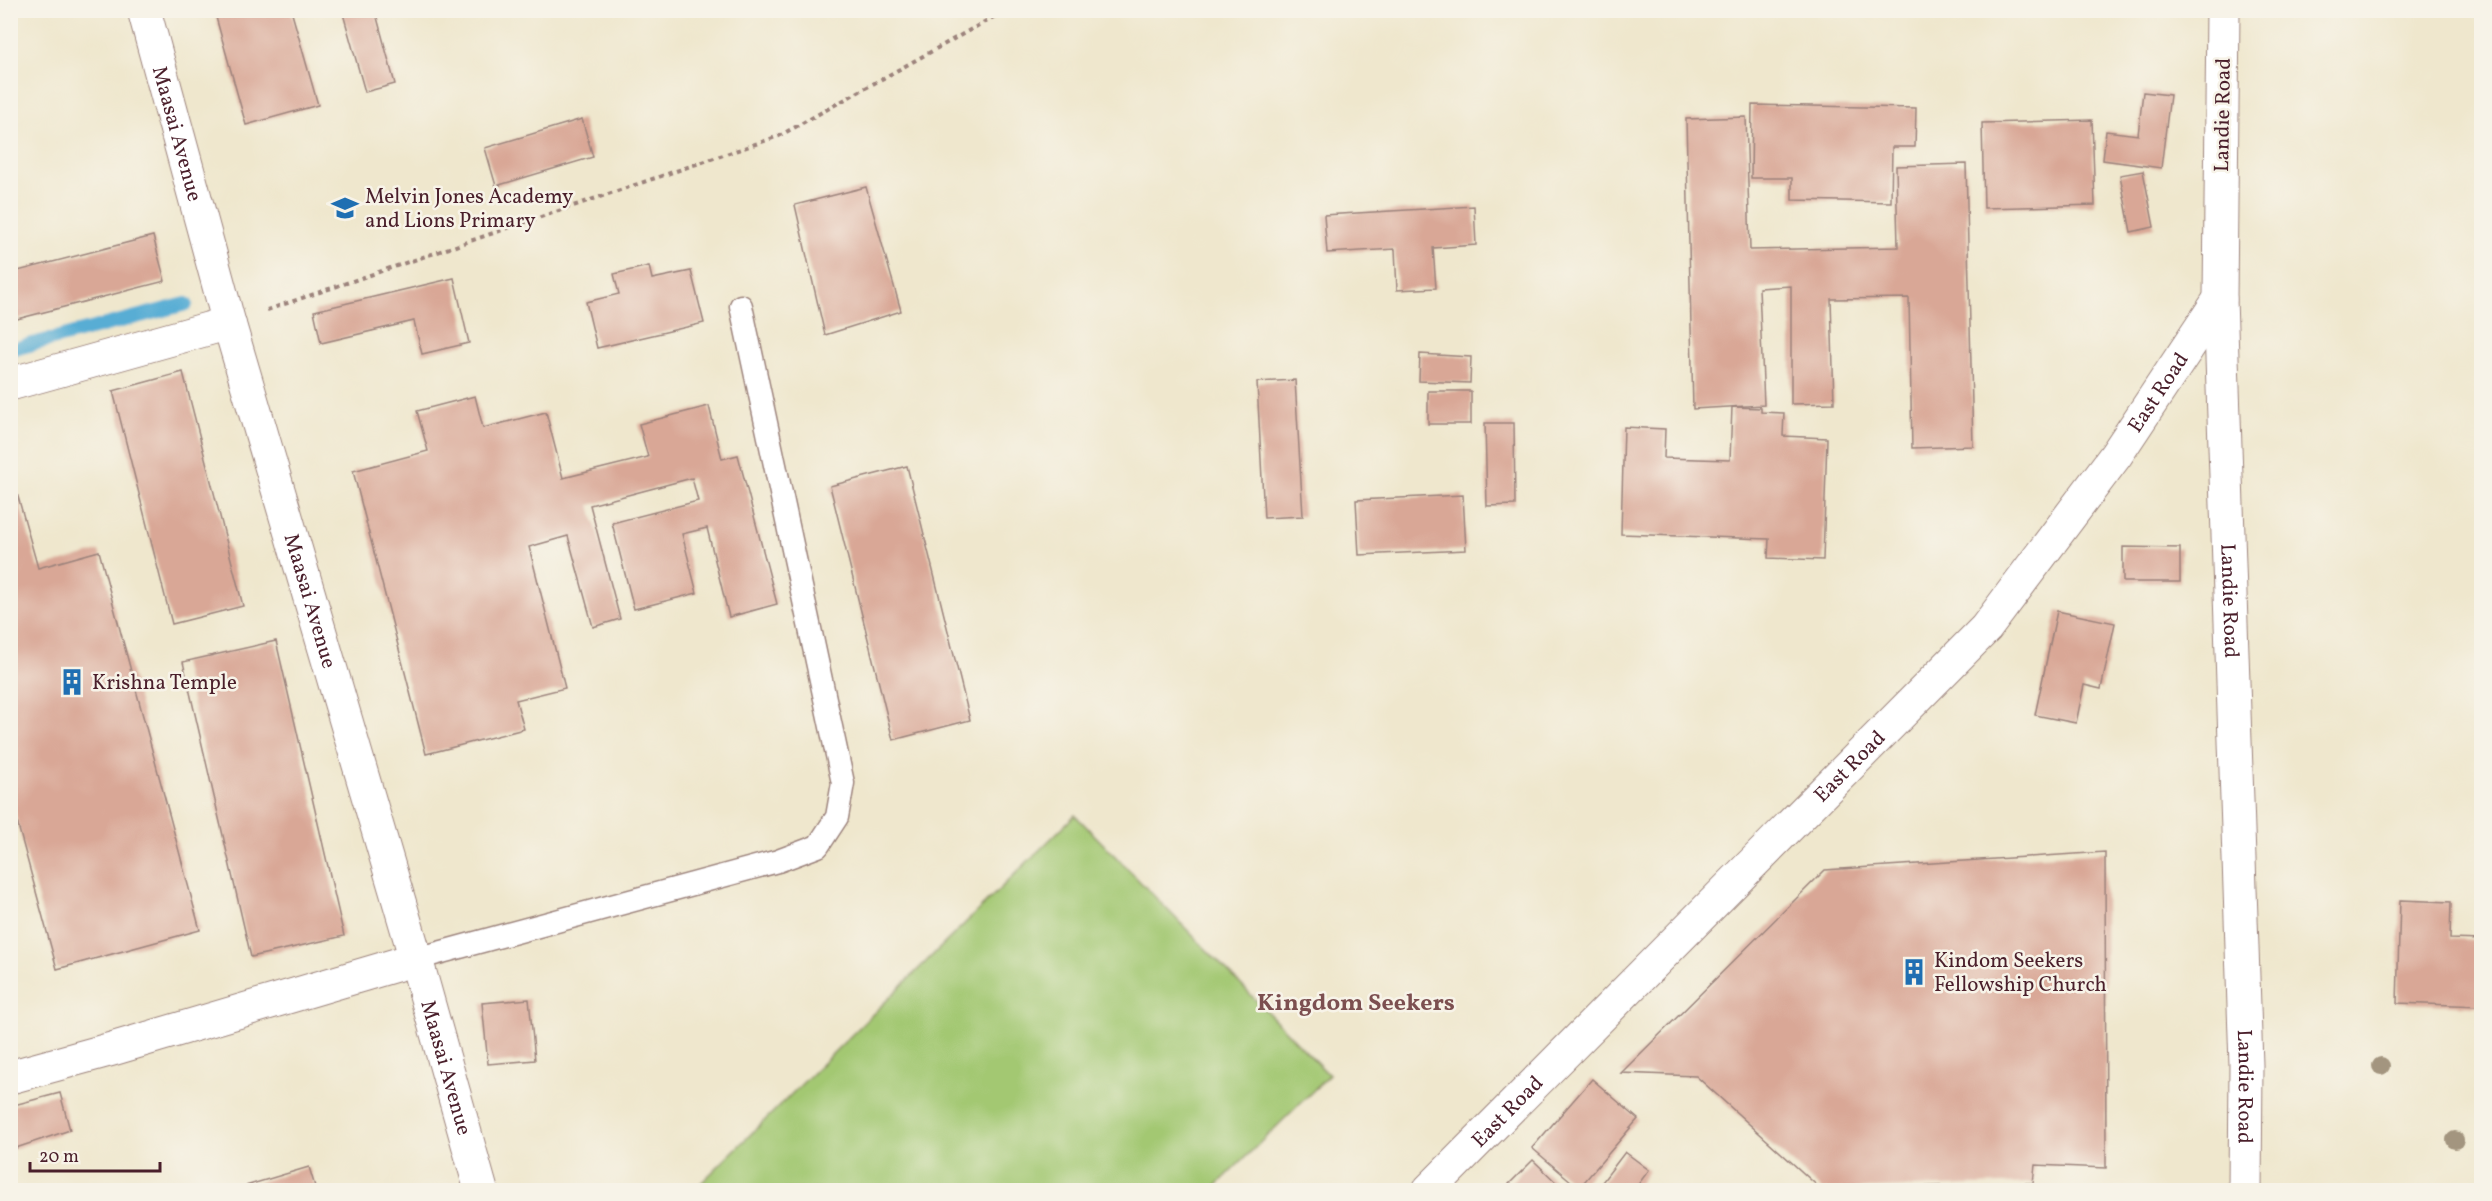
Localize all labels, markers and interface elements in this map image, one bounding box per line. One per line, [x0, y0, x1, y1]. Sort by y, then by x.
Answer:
street label: Landie Road [2208, 58, 2239, 173]
street label: Maasai Avenue [144, 63, 208, 205]
place label: Melvin Jones Academy and Lions Primary [365, 183, 574, 236]
school or university icon: Melvin Jones Academy and Lions Primary [330, 193, 360, 223]
street label: East Road [2122, 347, 2196, 439]
street label: Maasai Avenue [276, 530, 343, 672]
street label: Landie Road [2212, 543, 2245, 659]
building icon: Krishna Temple [57, 667, 87, 697]
place label: Krishna Temple [92, 669, 237, 698]
street label: East Road [1808, 724, 1893, 810]
place label: Kindom Seekers Fellowship Church [1934, 947, 2107, 1000]
building icon: Kindom Seekers Fellowship Church [1899, 957, 1929, 987]
district label: Kingdom Seekers [1257, 987, 1455, 1021]
street label: Maasai Avenue [412, 997, 478, 1139]
street label: Landie Road [2229, 1029, 2259, 1144]
street label: East Road [1466, 1070, 1551, 1155]
scale bar [30, 1135, 160, 1173]
text: 20 m [39, 1145, 79, 1170]

